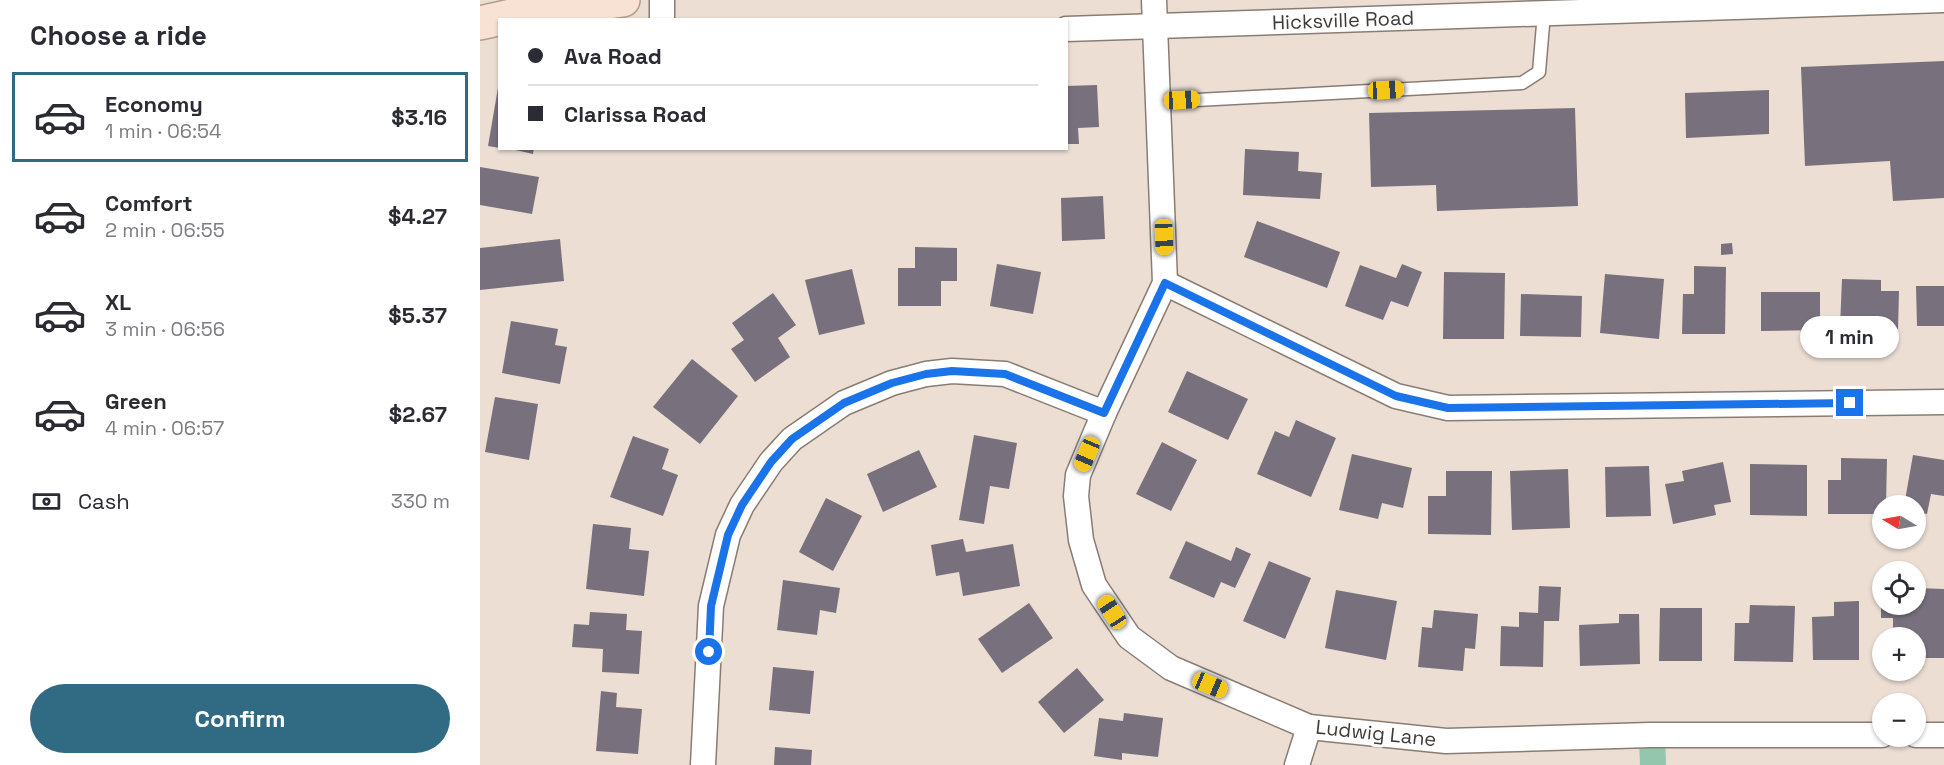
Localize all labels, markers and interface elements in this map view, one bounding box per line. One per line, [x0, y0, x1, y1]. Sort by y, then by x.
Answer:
street label: Hicksville Road [1271, 5, 1415, 35]
text: Choose a ride [30, 18, 207, 53]
text: Ava Road [564, 42, 662, 70]
car [1368, 80, 1404, 100]
icon: car [33, 90, 87, 144]
text: Economy [105, 90, 203, 118]
car [1164, 90, 1200, 110]
text: Clarissa Road [564, 100, 706, 128]
text: $3.16 [391, 103, 447, 131]
text: 1 min · 06:54 [105, 118, 221, 144]
icon: car [33, 189, 87, 243]
text: Comfort [105, 189, 193, 217]
text: $4.27 [388, 202, 447, 230]
text: 2 min · 06:55 [105, 217, 225, 243]
car [1154, 219, 1174, 255]
icon: car [33, 288, 87, 342]
text: XL [105, 288, 131, 316]
text: $5.37 [388, 301, 447, 329]
text: 3 min · 06:56 [105, 316, 225, 342]
callout: 1 min [1800, 316, 1900, 358]
text: 1 min [1825, 324, 1874, 350]
icon: car [33, 387, 87, 441]
text: Green [105, 387, 167, 415]
route end [1836, 389, 1863, 416]
text: $2.67 [389, 400, 447, 428]
text: 4 min · 06:57 [105, 415, 224, 441]
car [1072, 434, 1102, 474]
icon: cash [30, 485, 63, 518]
text: Cash [78, 487, 130, 515]
text: 330 m [391, 488, 450, 514]
north arrow [1872, 495, 1926, 549]
map controls [1872, 495, 1926, 747]
button: locate [1872, 561, 1926, 615]
car [1095, 592, 1129, 632]
button: + [1872, 627, 1926, 681]
route start [695, 638, 722, 665]
car [1190, 670, 1230, 700]
button: Confirm [30, 684, 450, 753]
button: − [1872, 693, 1926, 747]
street label: Ludwig Lane [1314, 714, 1438, 752]

